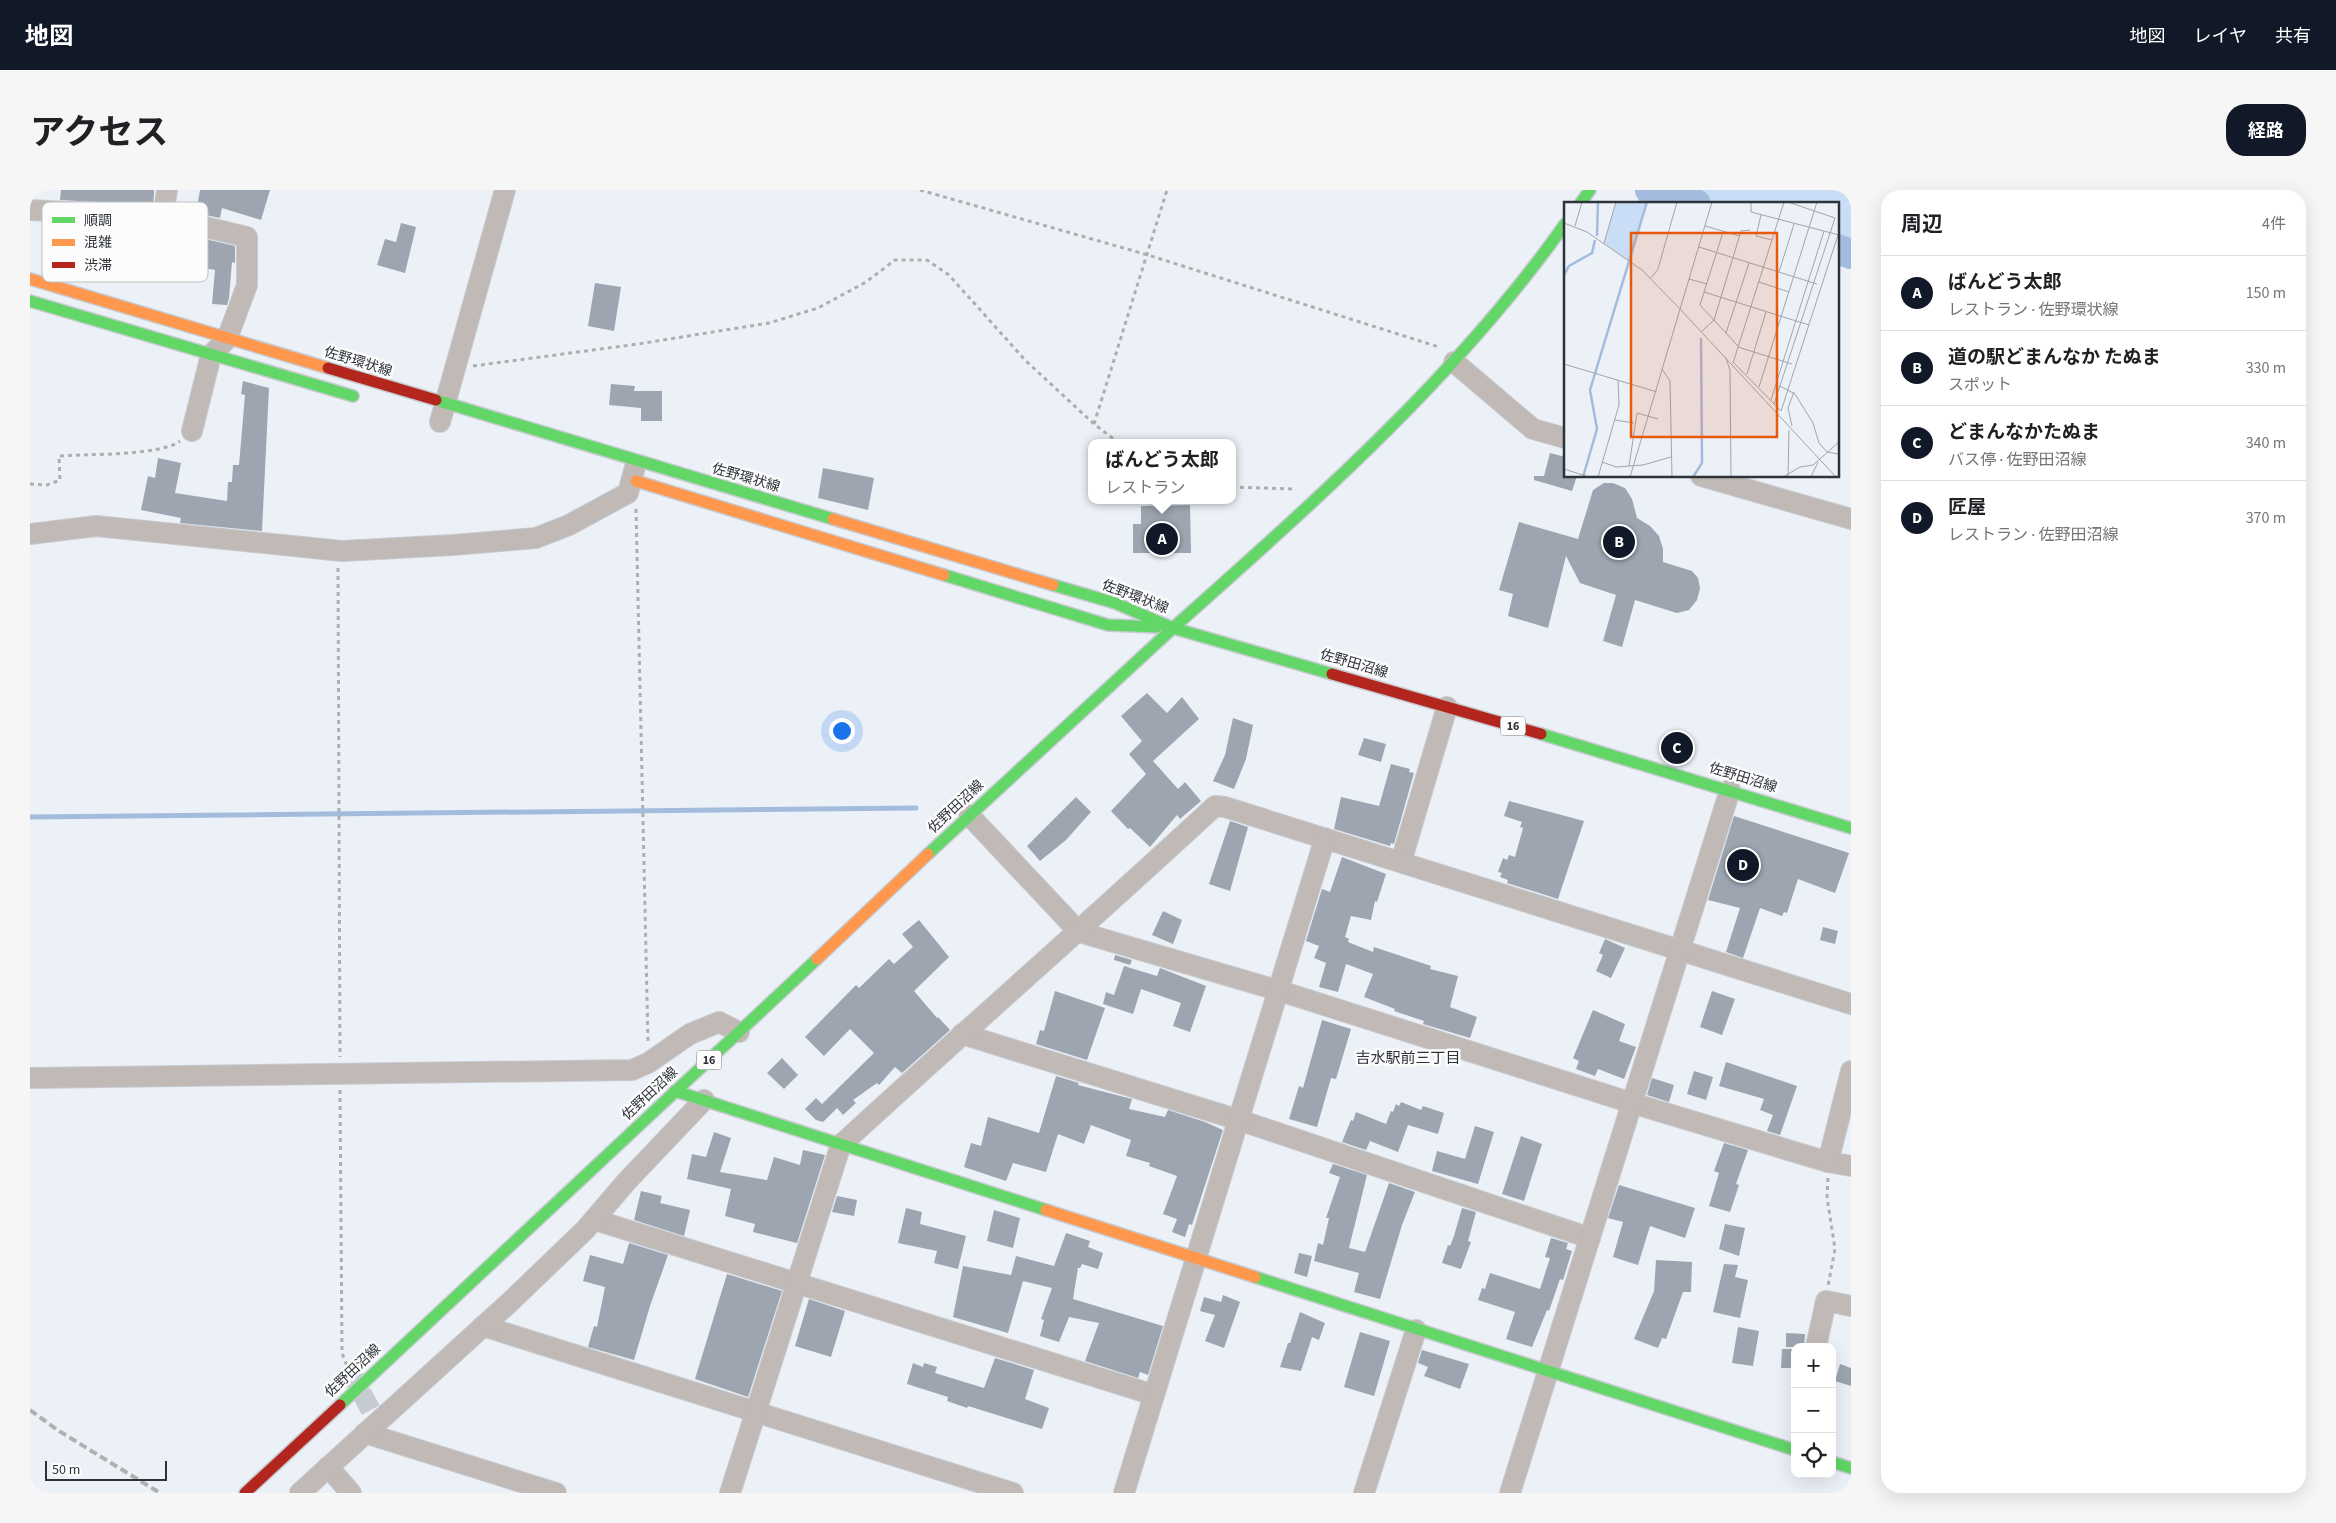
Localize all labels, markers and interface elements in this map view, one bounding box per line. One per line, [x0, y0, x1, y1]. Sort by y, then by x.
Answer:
text: 地図 [25, 19, 73, 54]
text: 地図 [2130, 24, 2166, 49]
text: レイヤ [2194, 24, 2247, 49]
text: 共有 [2275, 24, 2311, 49]
button: 経路 [2226, 104, 2306, 156]
text: アクセス [30, 108, 168, 158]
legend [42, 202, 208, 282]
inset map [1564, 202, 1838, 478]
text: 周辺 [1901, 209, 1943, 239]
text: 順調 [84, 211, 112, 231]
text: 4件 [2262, 213, 2286, 235]
text: 混雑 [84, 233, 112, 253]
text: 渋滞 [84, 256, 112, 276]
text: ばんどう太郎 [1948, 269, 2061, 296]
text: A [1912, 282, 1922, 304]
text: 150 m [2246, 282, 2286, 304]
text: レストラン · 佐野環状線 [1948, 299, 2118, 321]
street label: 佐野環状線 [322, 342, 394, 382]
text: 道の駅どまんなか たぬま [1948, 344, 2161, 371]
text: B [1912, 357, 1922, 379]
text: 330 m [2246, 357, 2286, 379]
text: スポット [1948, 374, 2012, 396]
text: どまんなかたぬま [1948, 419, 2100, 446]
text: C [1912, 432, 1922, 454]
text: 340 m [2246, 432, 2286, 454]
popup [1088, 439, 1236, 504]
text: ばんどう太郎 [1105, 447, 1219, 474]
text: バス停 · 佐野田沼線 [1948, 449, 2086, 471]
street label: 佐野環状線 [710, 459, 782, 497]
text: レストラン [1105, 477, 1185, 499]
text: 匠屋 [1948, 494, 1986, 521]
text: D [1912, 507, 1922, 529]
text: 370 m [2246, 507, 2286, 529]
pin: A [1146, 520, 1178, 558]
pin: B [1603, 523, 1635, 561]
text: レストラン · 佐野田沼線 [1948, 524, 2118, 546]
street label: 佐野環状線 [1099, 575, 1171, 619]
street label: 佐野田沼線 [1318, 645, 1390, 683]
road number: 16 [1500, 716, 1526, 736]
your location [829, 718, 855, 744]
pin: C [1661, 729, 1693, 767]
street label: 佐野田沼線 [1707, 758, 1779, 798]
street label: 佐野田沼線 [924, 776, 988, 838]
pin: D [1727, 846, 1759, 884]
district label: 吉水駅前三丁目 [1355, 1048, 1461, 1069]
road number: 16 [696, 1050, 722, 1070]
street label: 佐野田沼線 [618, 1063, 682, 1125]
street label: 佐野田沼線 [321, 1340, 385, 1402]
map controls [1791, 1343, 1836, 1478]
button: + [1791, 1343, 1836, 1388]
button: − [1791, 1388, 1836, 1433]
button: locate [1791, 1433, 1836, 1478]
scale bar [45, 1458, 168, 1481]
text: 50 m [52, 1460, 80, 1480]

